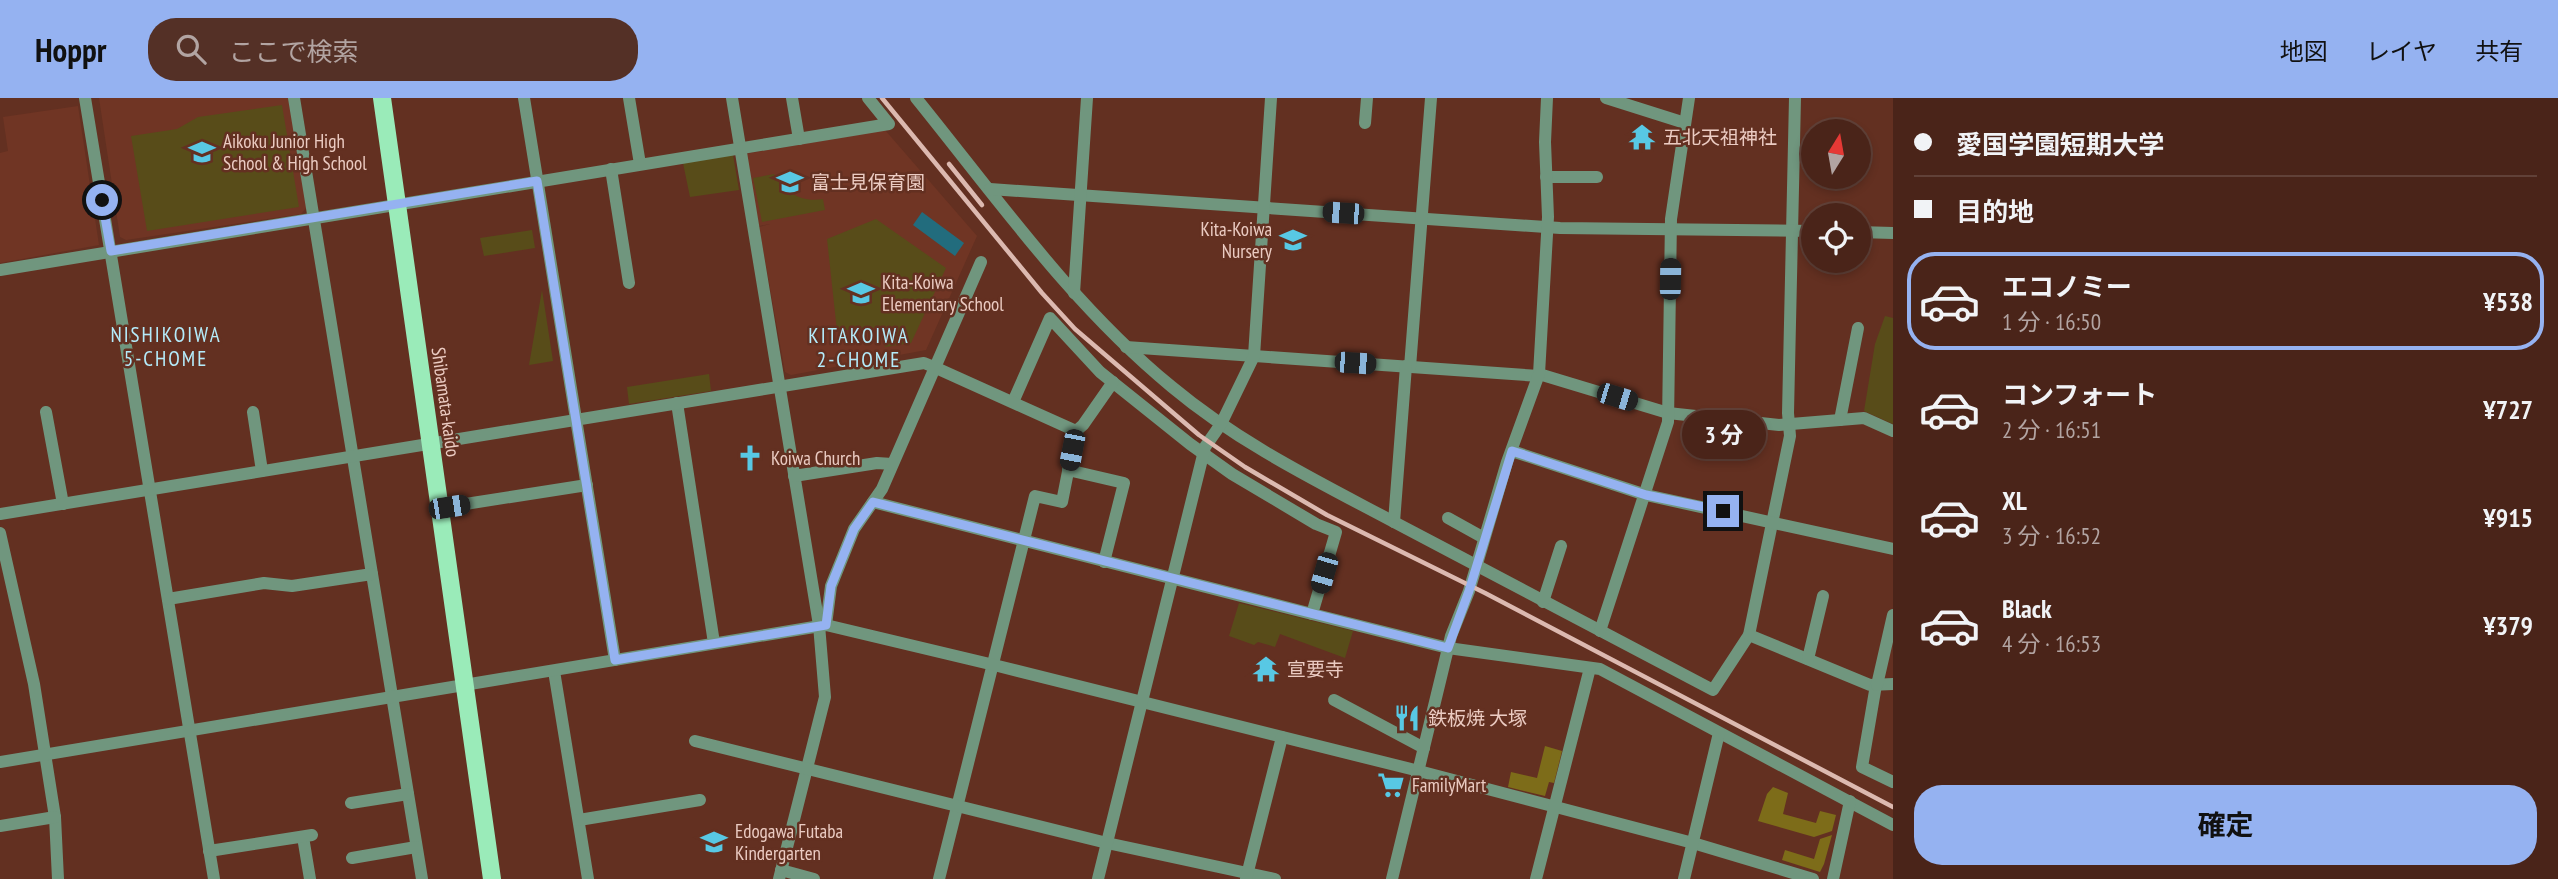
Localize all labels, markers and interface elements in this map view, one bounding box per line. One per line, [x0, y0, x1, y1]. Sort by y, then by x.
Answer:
search box [148, 18, 638, 81]
text: Hoppr [35, 28, 106, 71]
icon: search [172, 30, 210, 68]
text: ここで検索 [228, 35, 358, 68]
text: 地図 [2280, 36, 2328, 67]
text: レイヤ [2366, 36, 2437, 67]
text: 共有 [2475, 36, 2523, 67]
north arrow [1801, 119, 1871, 189]
map controls [1801, 119, 1871, 273]
temple icon: 五北天祖神社 [1627, 122, 1657, 152]
place label: 五北天祖神社 [1663, 125, 1777, 149]
text: 愛国学園短期大学 [1956, 128, 2164, 161]
place label: Aikoku Junior High School & High School [223, 129, 367, 175]
school or university icon: Aikoku Junior High School & High School [187, 137, 217, 167]
school or university icon: 富士見保育園 [775, 167, 805, 197]
place label: 富士見保育園 [811, 170, 925, 194]
route start [86, 184, 118, 216]
text: 目的地 [1956, 195, 2034, 228]
car [1322, 201, 1365, 225]
button: locate [1801, 203, 1871, 273]
place label: Kita-Koiwa Nursery [1200, 217, 1273, 263]
school or university icon: Kita-Koiwa Nursery [1278, 225, 1308, 255]
car [1660, 258, 1681, 300]
place label: Kita-Koiwa Elementary School [882, 270, 1004, 316]
icon: car [1918, 270, 1981, 333]
text: エコノミー [2002, 270, 2132, 303]
school or university icon: Kita-Koiwa Elementary School [846, 278, 876, 308]
text: ¥538 [2483, 285, 2533, 318]
text: 1 分 · 16:50 [2002, 307, 2101, 336]
district label: NISHIKOIWA 5-CHOME [110, 321, 222, 372]
district label: KITAKOIWA 2-CHOME [808, 322, 910, 373]
street label: Shibamata-kaido [426, 346, 466, 458]
car [1334, 351, 1377, 375]
icon: car [1918, 378, 1981, 441]
text: コンフォート [2002, 378, 2157, 411]
car [1594, 381, 1641, 413]
text: ¥727 [2483, 393, 2533, 426]
callout: 3 分 [1681, 410, 1765, 458]
text: 2 分 · 16:51 [2002, 415, 2101, 444]
text: 3 分 [1705, 420, 1743, 449]
car [1058, 427, 1087, 473]
church icon: Koiwa Church [735, 443, 765, 473]
place label: Koiwa Church [771, 446, 860, 470]
text: XL [2002, 484, 2027, 517]
icon: car [1918, 486, 1981, 549]
car [427, 493, 472, 521]
route end [1707, 495, 1739, 527]
text: ¥915 [2483, 501, 2533, 534]
text: 3 分 · 16:52 [2002, 521, 2101, 550]
car [1309, 550, 1340, 596]
text: Black [2002, 592, 2052, 625]
icon: car [1918, 594, 1981, 657]
text: ¥379 [2483, 609, 2533, 642]
text: 4 分 · 16:53 [2002, 629, 2101, 658]
temple icon: 宣要寺 [1251, 654, 1281, 684]
place label: 宣要寺 [1287, 657, 1344, 681]
restaurant icon: 鉄板焼 大塚 [1392, 703, 1422, 733]
place label: 鉄板焼 大塚 [1428, 706, 1527, 730]
supermarket icon: FamilyMart [1376, 770, 1406, 800]
place label: FamilyMart [1412, 773, 1487, 797]
button: 確定 [1914, 785, 2537, 865]
place label: Edogawa Futaba Kindergarten [735, 819, 843, 865]
school or university icon: Edogawa Futaba Kindergarten [699, 827, 729, 857]

